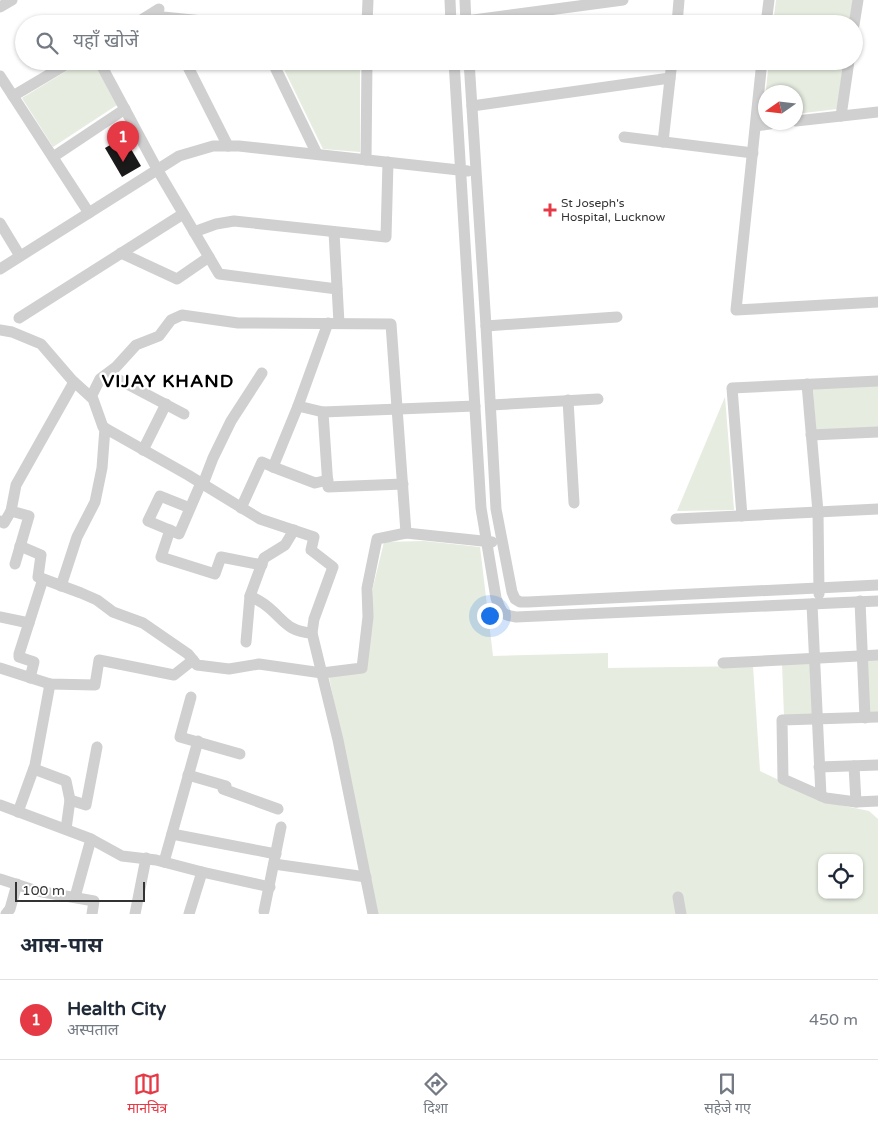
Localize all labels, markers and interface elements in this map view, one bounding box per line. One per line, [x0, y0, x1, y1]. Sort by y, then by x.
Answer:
search box [15, 15, 863, 70]
icon: search [33, 29, 61, 57]
text: यहाँ खोजें [73, 30, 139, 52]
north arrow [758, 85, 803, 130]
pin: 1 [107, 121, 139, 162]
place label: St Joseph's Hospital, Lucknow [561, 196, 666, 224]
marker: St Joseph's Hospital, Lucknow [543, 203, 557, 217]
district label: VIJAY KHAND [102, 370, 234, 392]
your location [477, 603, 503, 629]
map controls [818, 854, 863, 899]
button: locate [818, 854, 863, 899]
scale bar [15, 879, 145, 902]
text: 100 m [22, 882, 65, 899]
text: आस-पास [20, 933, 103, 958]
text: Health City [67, 998, 166, 1020]
text: 1 [31, 1010, 41, 1030]
text: 450 m [809, 1010, 858, 1030]
text: अस्पताल [67, 1020, 119, 1040]
tab: मानचित्र [127, 1070, 167, 1119]
tab: दिशा [422, 1070, 450, 1119]
tab: सहेजे गए [704, 1070, 751, 1119]

